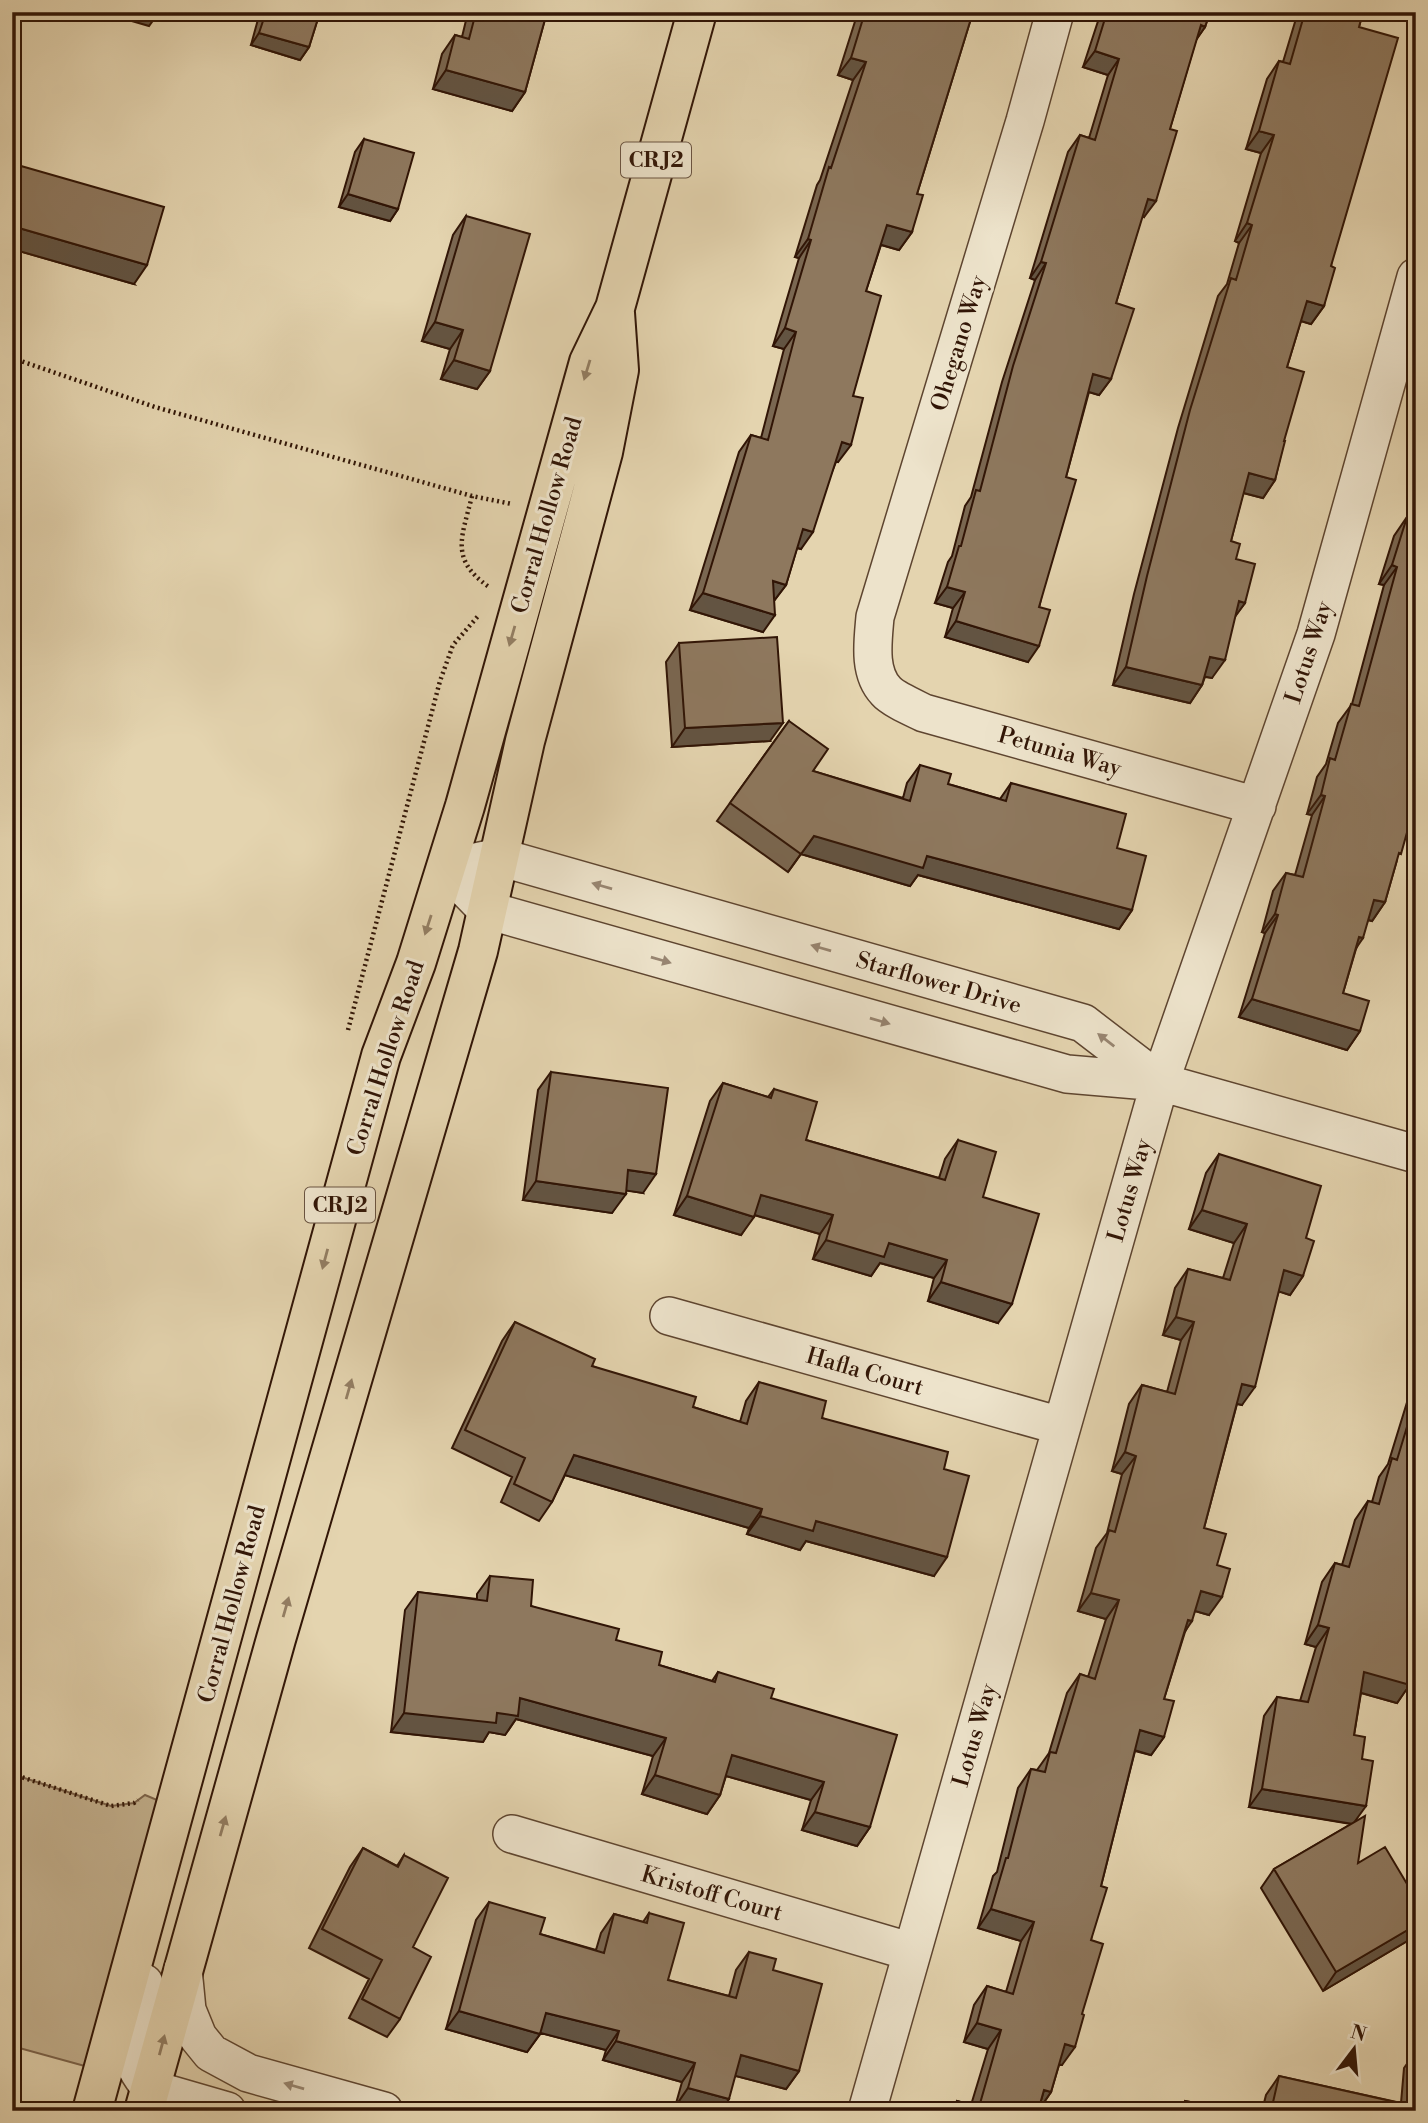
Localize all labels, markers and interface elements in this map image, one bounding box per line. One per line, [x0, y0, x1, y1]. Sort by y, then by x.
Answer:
road number: CR J2 [621, 142, 691, 178]
street label: Ohegano Way [925, 271, 993, 414]
one-way arrow [582, 359, 592, 380]
street label: Corral Hollow Road [505, 414, 588, 617]
street label: Lotus Way [1279, 597, 1339, 707]
one-way arrow [507, 626, 517, 647]
street label: Petunia Way [995, 721, 1125, 783]
one-way arrow [591, 880, 613, 891]
one-way arrow [422, 914, 433, 935]
one-way arrow [810, 943, 831, 953]
street label: Starflower Drive [853, 946, 1025, 1020]
one-way arrow [651, 955, 672, 965]
street label: Corral Hollow Road [341, 957, 431, 1159]
one-way arrow [870, 1017, 891, 1027]
one-way arrow [1097, 1033, 1115, 1048]
street label: Lotus Way [1102, 1135, 1158, 1245]
road number: CR J2 [305, 1188, 375, 1222]
one-way arrow [319, 1248, 330, 1270]
street label: Hafla Court [803, 1342, 927, 1402]
one-way arrow [344, 1377, 355, 1399]
street label: Corral Hollow Road [192, 1502, 272, 1706]
one-way arrow [281, 1596, 291, 1617]
street label: Lotus Way [947, 1680, 1003, 1790]
one-way arrow [219, 1815, 229, 1836]
street label: Kristoff Court [638, 1860, 786, 1927]
north arrow [1320, 2014, 1390, 2084]
text: N [1348, 2020, 1369, 2047]
one-way arrow [158, 2034, 168, 2055]
one-way arrow [284, 2080, 305, 2090]

